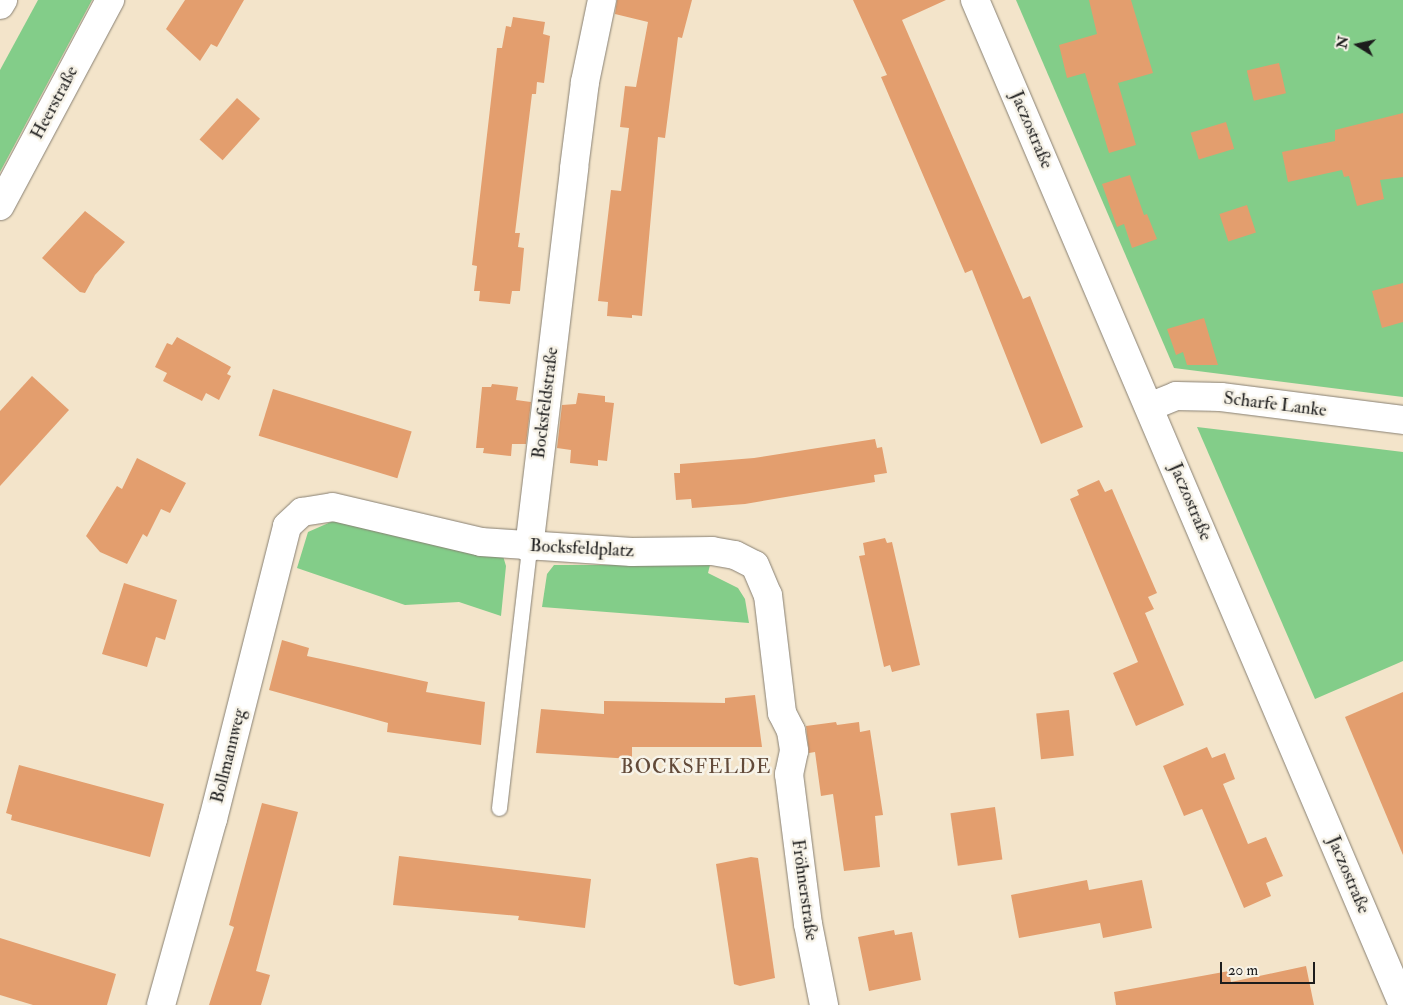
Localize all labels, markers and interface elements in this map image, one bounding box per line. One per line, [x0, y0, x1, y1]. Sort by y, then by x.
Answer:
north arrow [1333, 20, 1383, 70]
text: N [1333, 35, 1352, 50]
street label: Heerstraße [27, 63, 83, 143]
street label: Jaczostraße [1005, 88, 1057, 172]
street label: Bocksfeldstraße [528, 346, 564, 460]
street label: Scharfe Lanke [1222, 388, 1328, 422]
street label: Jaczostraße [1164, 460, 1216, 544]
street label: Bocksfeldplatz [529, 535, 635, 563]
street label: Bollmannweg [207, 706, 251, 806]
district label: BOCKSFELDE [619, 754, 773, 778]
street label: Jaczostraße [1322, 833, 1374, 917]
street label: Fröhnerstraße [786, 838, 822, 942]
scale bar [1223, 952, 1318, 984]
text: 20 m [1228, 961, 1258, 980]

